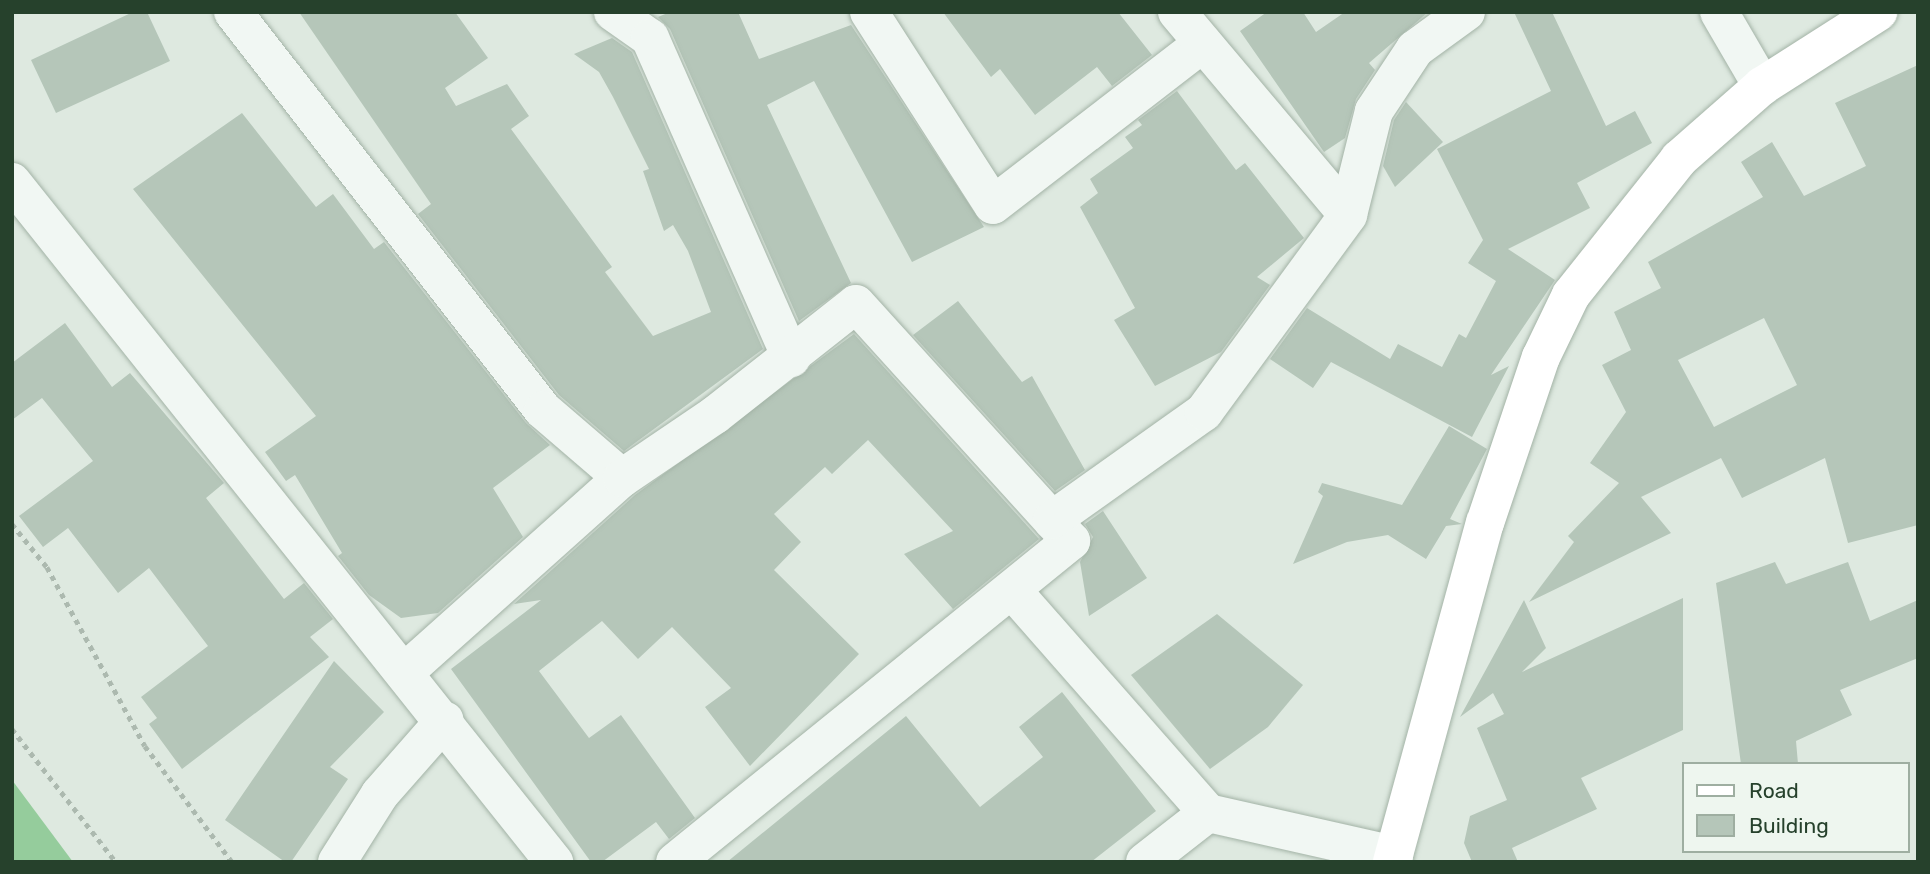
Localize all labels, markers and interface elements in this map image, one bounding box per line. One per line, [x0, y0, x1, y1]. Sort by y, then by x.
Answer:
legend [1682, 762, 1909, 853]
text: Road [1749, 778, 1799, 803]
text: Building [1749, 813, 1829, 838]

